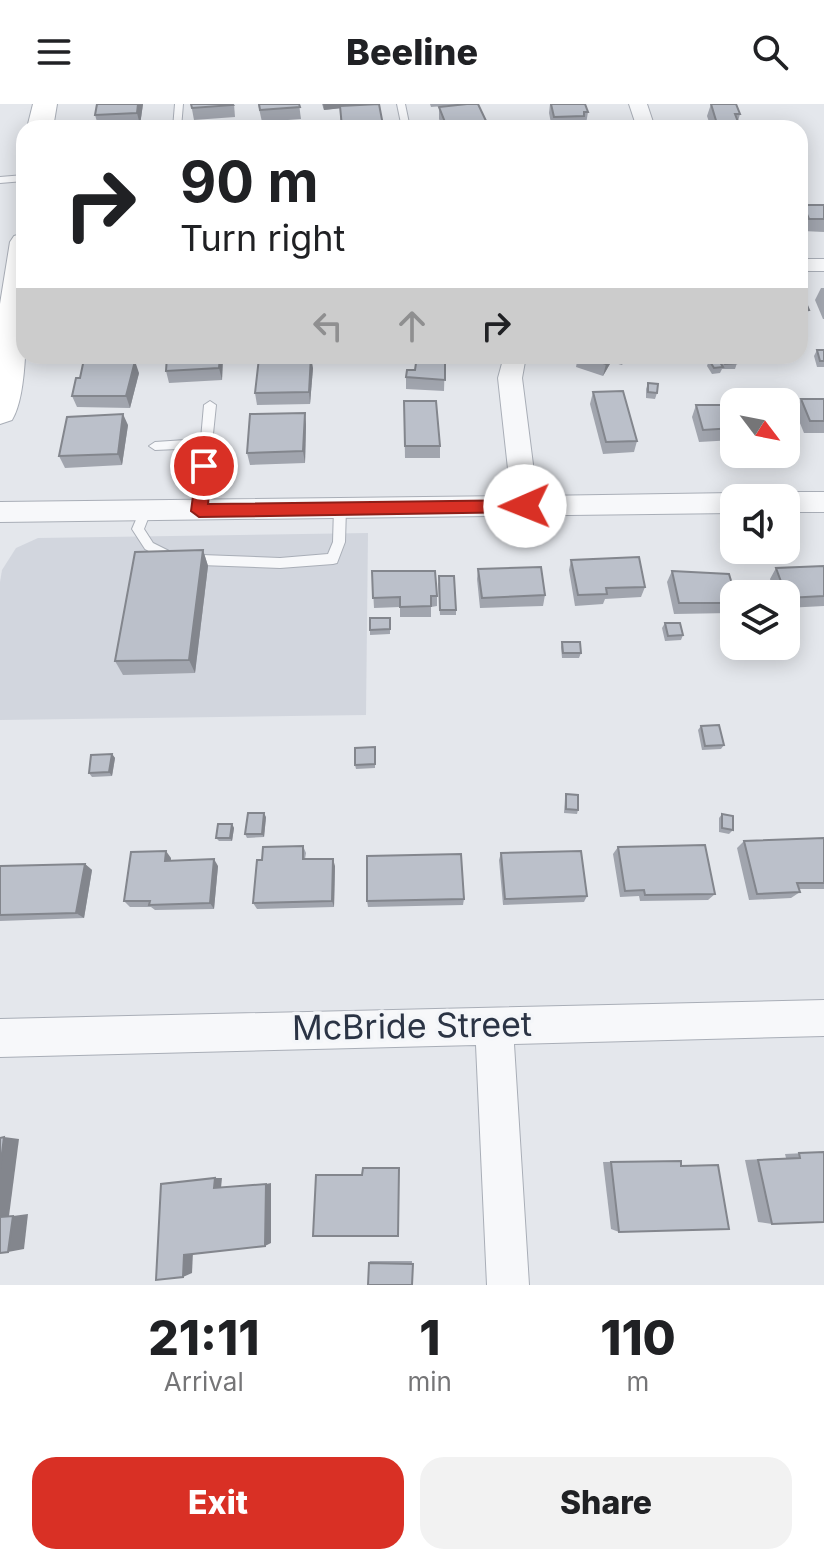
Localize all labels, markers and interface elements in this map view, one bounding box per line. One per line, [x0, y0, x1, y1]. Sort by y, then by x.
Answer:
icon: menu [32, 30, 76, 74]
text: Beeline [346, 30, 478, 74]
icon: search [748, 30, 792, 74]
text: 90 m [180, 148, 319, 216]
icon: right [48, 152, 152, 256]
text: Turn right [180, 216, 345, 260]
icon: left [306, 304, 350, 348]
icon: ahead [390, 304, 434, 348]
icon: right [474, 304, 518, 348]
north arrow [720, 388, 800, 468]
map controls [720, 388, 800, 660]
pin [170, 432, 238, 500]
icon: arrive [182, 444, 226, 488]
position arrow [483, 464, 567, 548]
button: sound [720, 484, 800, 564]
button: layers [720, 580, 800, 660]
street label: McBride Street [292, 1003, 532, 1048]
text: 21:11 [148, 1308, 259, 1367]
text: 1 [419, 1308, 440, 1367]
text: 110 [600, 1308, 676, 1367]
text: Arrival [164, 1366, 244, 1397]
text: min [408, 1366, 452, 1397]
text: m [627, 1366, 649, 1397]
button: Exit [32, 1457, 404, 1549]
button: Share [420, 1457, 792, 1549]

